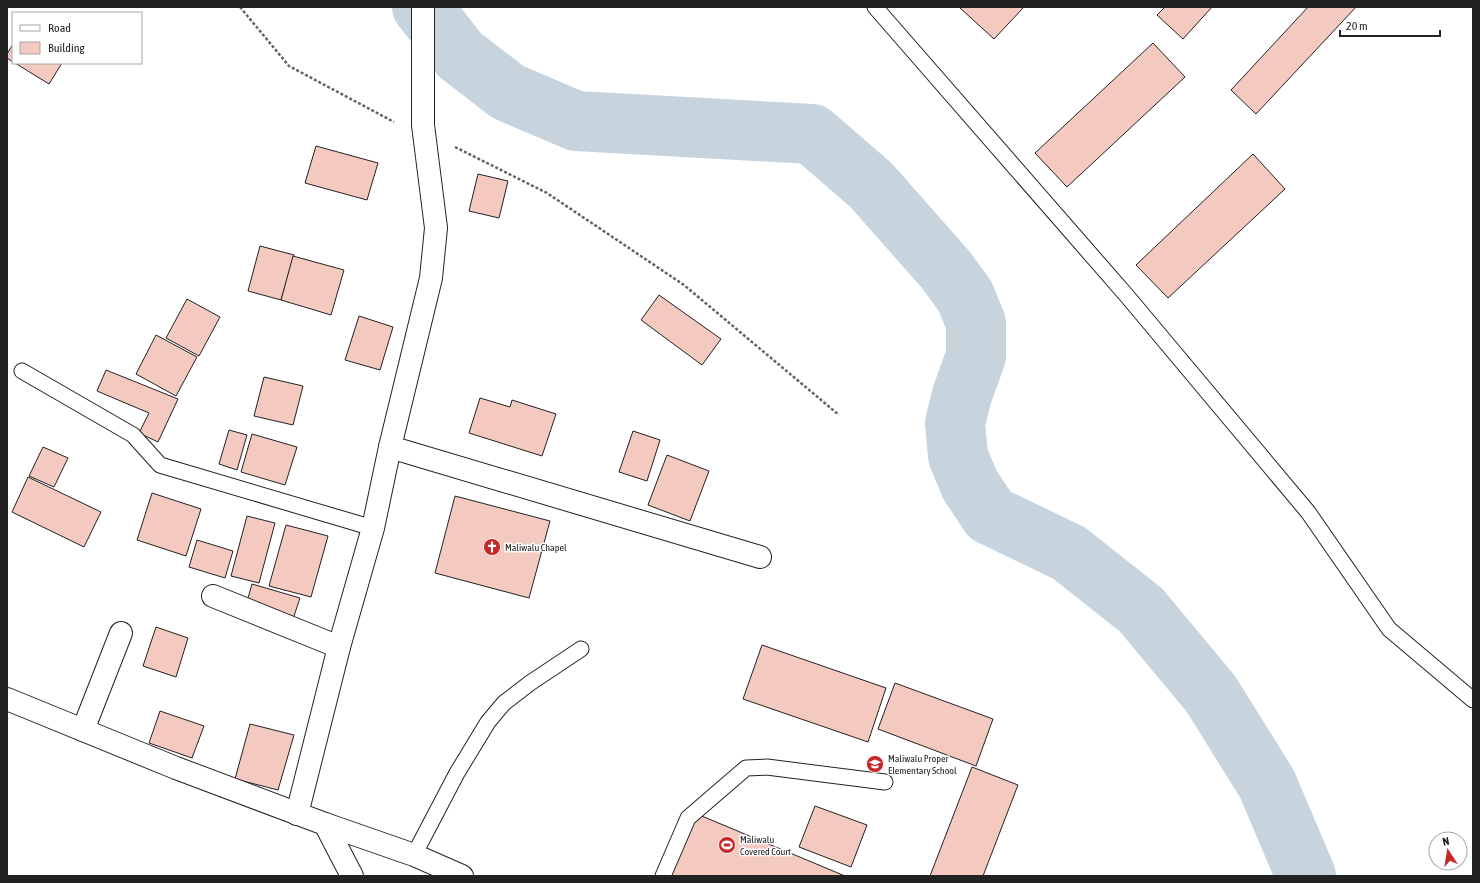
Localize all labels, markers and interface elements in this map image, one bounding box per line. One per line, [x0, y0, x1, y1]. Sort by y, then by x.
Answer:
legend [12, 12, 142, 64]
scale bar [1340, 12, 1440, 38]
text: 20 m [1346, 19, 1368, 33]
text: Road [48, 21, 71, 35]
text: Building [48, 41, 86, 55]
church icon: Maliwalu Chapel [482, 537, 502, 557]
place label: Maliwalu Chapel [505, 542, 567, 553]
place label: Maliwalu Proper Elementary School [888, 753, 957, 776]
school or university icon: Maliwalu Proper Elementary School [865, 754, 885, 774]
north arrow [1428, 831, 1468, 871]
place label: Maliwalu Covered Court [740, 834, 791, 857]
sports icon: Maliwalu Covered Court [717, 835, 737, 855]
text: N [1441, 835, 1450, 848]

